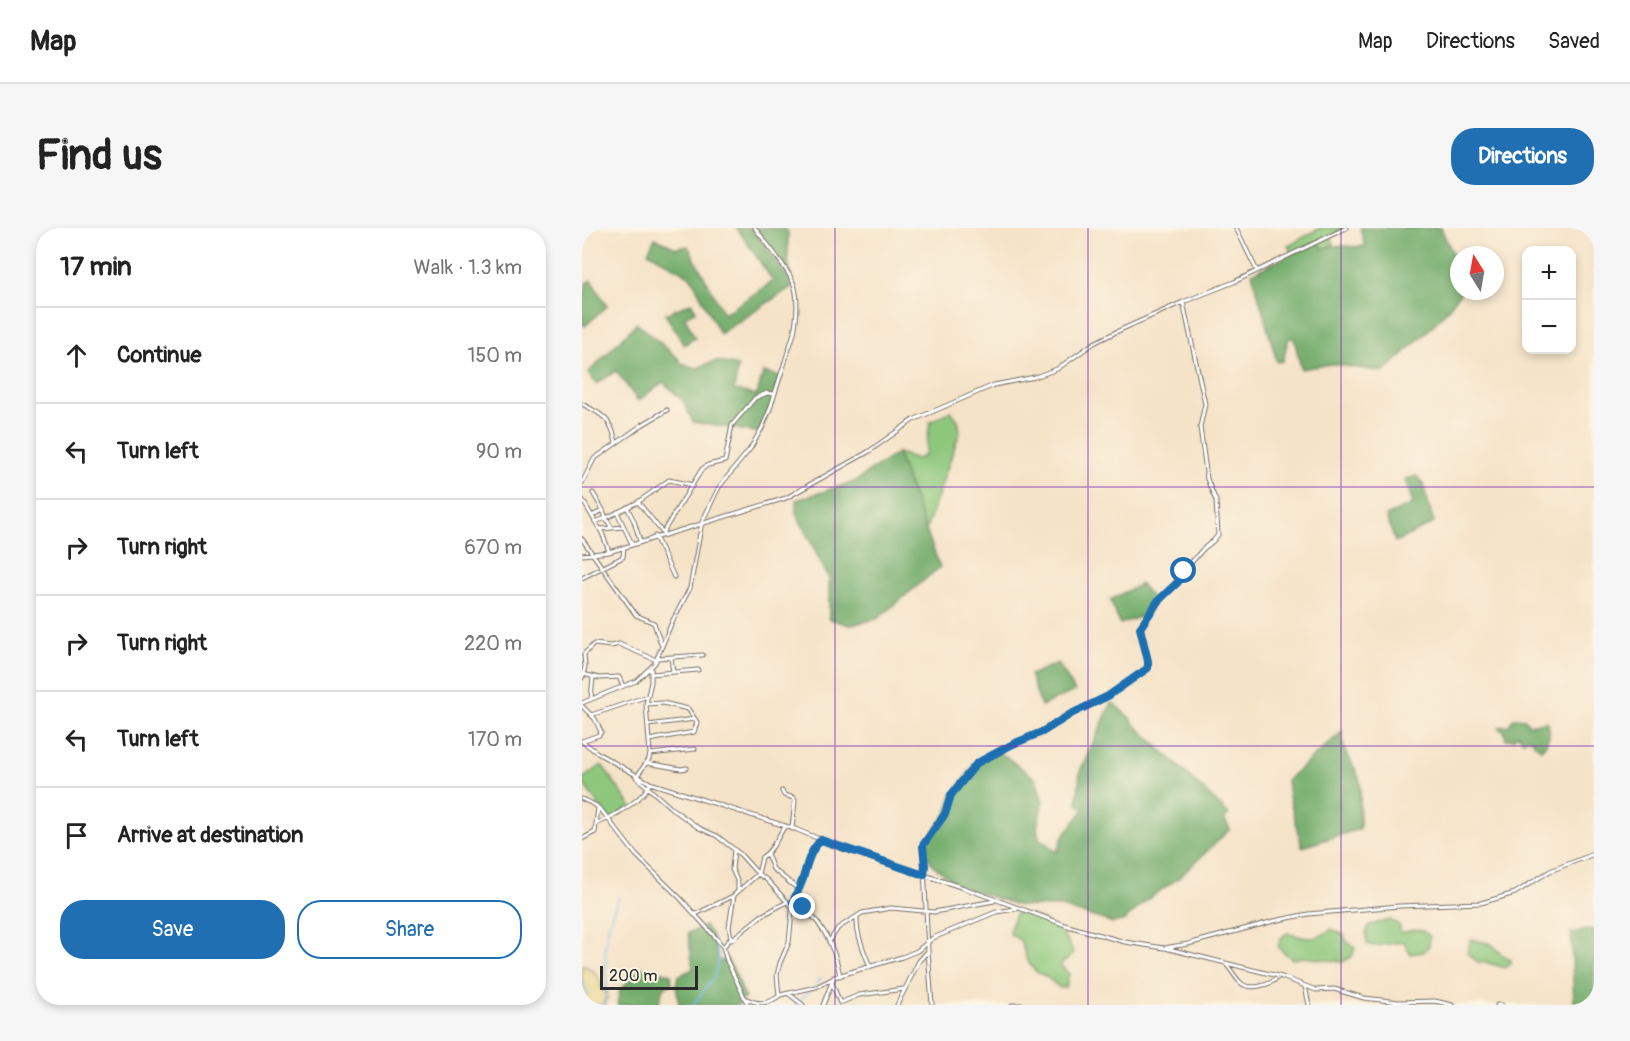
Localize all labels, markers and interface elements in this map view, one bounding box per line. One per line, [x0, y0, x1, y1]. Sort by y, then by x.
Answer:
text: Map [30, 24, 76, 59]
text: Map [1358, 28, 1393, 55]
text: Directions [1426, 28, 1515, 55]
text: Saved [1548, 28, 1600, 55]
button: Directions [1451, 128, 1594, 185]
text: Find us [36, 130, 162, 182]
north arrow [1450, 246, 1504, 300]
map controls [1522, 246, 1576, 354]
button: + [1522, 246, 1576, 300]
text: 17 min [60, 251, 132, 283]
text: Walk · 1.3 km [414, 255, 522, 280]
button: − [1522, 300, 1576, 354]
icon: ahead [60, 339, 93, 372]
text: Continue [117, 341, 201, 369]
text: 150 m [468, 343, 522, 368]
icon: left [60, 435, 93, 468]
text: Turn left [117, 437, 199, 465]
text: 90 m [476, 439, 522, 464]
icon: right [60, 531, 93, 564]
text: Turn right [117, 533, 207, 561]
text: 670 m [464, 535, 522, 560]
route start [1170, 557, 1196, 583]
icon: right [60, 627, 93, 660]
text: Turn right [117, 629, 207, 657]
text: 220 m [464, 631, 522, 656]
icon: left [60, 723, 93, 756]
text: Turn left [117, 725, 199, 753]
text: 170 m [468, 727, 522, 752]
icon: arrive [60, 819, 93, 852]
text: Arrive at destination [117, 821, 303, 849]
route end [789, 893, 815, 919]
button: Save [60, 900, 285, 959]
button: Share [297, 900, 522, 959]
scale bar [600, 963, 698, 990]
text: 200 m [609, 966, 657, 986]

